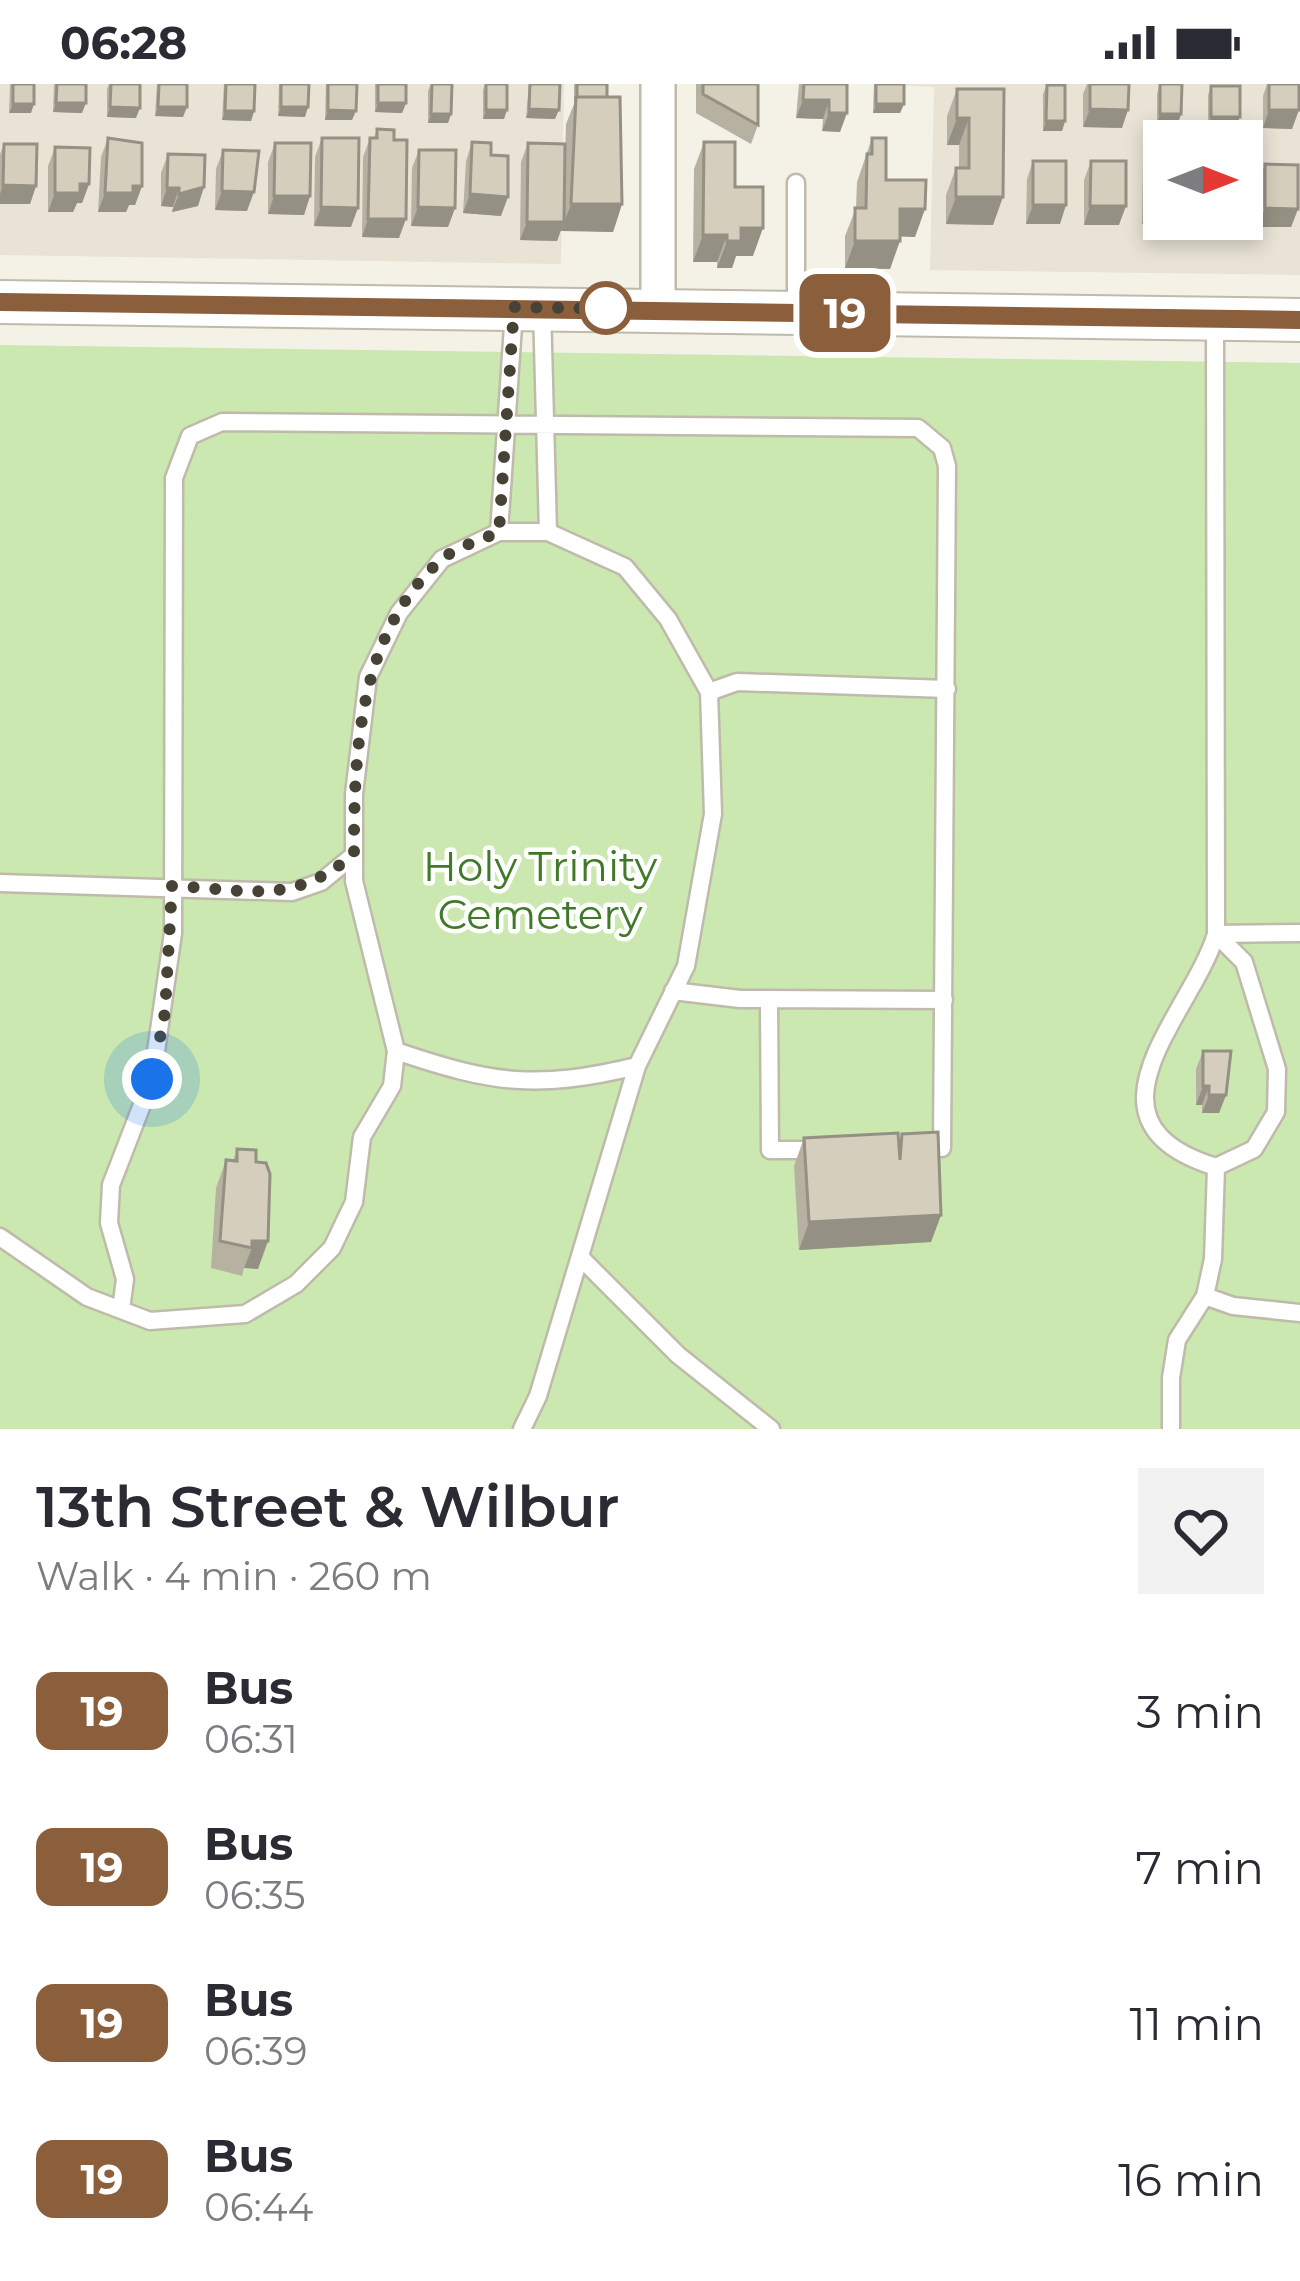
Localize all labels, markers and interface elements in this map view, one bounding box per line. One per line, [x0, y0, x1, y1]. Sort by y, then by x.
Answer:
text: 06:28 [60, 15, 187, 70]
north arrow [1143, 120, 1263, 240]
map controls [1143, 120, 1263, 240]
line badge: 19 [791, 274, 899, 352]
unlabelled marker [581, 283, 631, 333]
text: 19 [823, 287, 867, 339]
park label: Holy Trinity Cemetery [423, 840, 657, 940]
your location [122, 1049, 182, 1109]
button: heart [1138, 1468, 1264, 1594]
text: 13th Street & Wilbur [36, 1472, 619, 1541]
text: Walk · 4 min · 260 m [36, 1552, 432, 1600]
text: Bus [204, 1660, 293, 1715]
text: 3 min [1137, 1684, 1264, 1739]
text: 19 [80, 1685, 124, 1737]
text: 06:31 [204, 1715, 298, 1763]
text: Bus [204, 1816, 293, 1871]
text: 7 min [1135, 1840, 1264, 1895]
text: 19 [80, 1841, 124, 1893]
text: 06:35 [204, 1871, 306, 1919]
text: Bus [204, 1972, 293, 2027]
text: 11 min [1129, 1996, 1264, 2051]
text: 19 [80, 1997, 124, 2049]
text: 06:39 [204, 2027, 308, 2075]
text: Bus [204, 2128, 293, 2183]
text: 16 min [1118, 2152, 1264, 2207]
text: 19 [80, 2153, 124, 2205]
text: 06:44 [204, 2183, 313, 2231]

